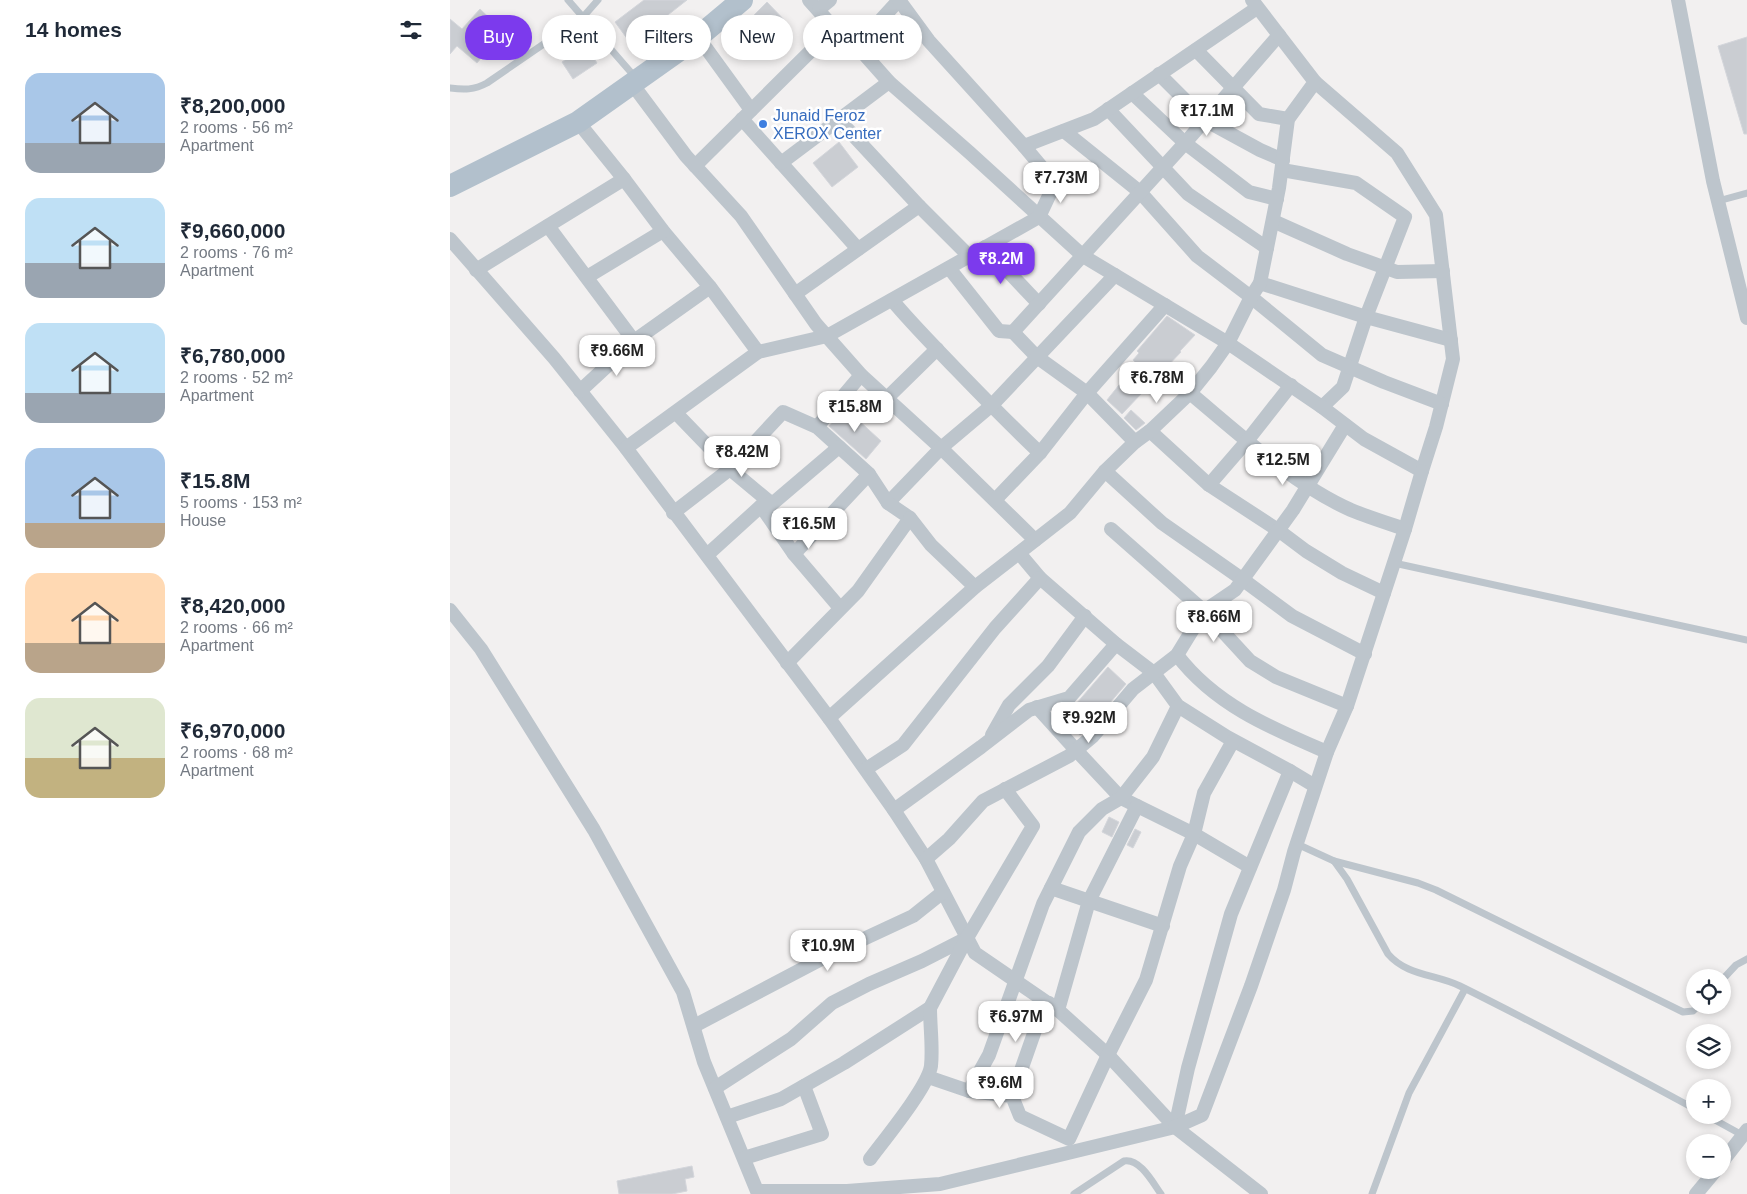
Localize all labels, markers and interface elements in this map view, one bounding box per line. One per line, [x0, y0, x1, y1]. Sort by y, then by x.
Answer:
chip: Buy [465, 15, 532, 60]
chip: Rent [542, 15, 616, 60]
chip: Filters [626, 15, 711, 60]
chip: New [721, 15, 793, 60]
chip: Apartment [803, 15, 922, 60]
icon: filters [397, 16, 425, 44]
text: 14 homes [25, 18, 122, 41]
icon: home [65, 93, 125, 153]
text: ₹8,200,000 [180, 94, 285, 117]
pin: ₹17.1M [1166, 94, 1248, 137]
text: ₹17.1M [1180, 102, 1234, 119]
place label: Junaid Feroz XEROX Center [773, 107, 882, 142]
marker: Junaid Feroz XEROX Center [757, 118, 769, 130]
text: 2 rooms · 56 m² [180, 119, 293, 136]
text: Apartment [180, 137, 254, 154]
pin: ₹7.73M [1020, 162, 1102, 204]
text: ₹7.73M [1034, 169, 1088, 186]
icon: home [65, 218, 125, 278]
text: ₹9,660,000 [180, 219, 285, 242]
pin: ₹8.2M [966, 242, 1036, 285]
text: 2 rooms · 76 m² [180, 244, 293, 261]
text: ₹8.2M [979, 250, 1023, 267]
text: Apartment [180, 262, 254, 279]
pin: ₹9.66M [576, 334, 658, 377]
text: ₹9.66M [590, 342, 644, 359]
icon: home [65, 343, 125, 403]
text: ₹6,780,000 [180, 344, 285, 367]
pin: ₹6.78M [1116, 362, 1198, 404]
text: 2 rooms · 52 m² [180, 369, 293, 386]
text: ₹6.78M [1130, 369, 1184, 386]
text: Apartment [180, 387, 254, 404]
pin: ₹15.8M [814, 390, 896, 433]
text: ₹15.8M [828, 398, 882, 415]
pin: ₹8.42M [701, 436, 783, 478]
text: ₹8.42M [715, 443, 769, 460]
pin: ₹12.5M [1242, 444, 1324, 486]
text: ₹12.5M [1256, 451, 1310, 468]
icon: home [65, 468, 125, 528]
text: ₹15.8M [180, 469, 250, 492]
text: 5 rooms · 153 m² [180, 494, 302, 511]
pin: ₹16.5M [768, 508, 850, 550]
text: House [180, 512, 226, 529]
text: ₹16.5M [782, 515, 836, 532]
icon: home [65, 593, 125, 653]
text: ₹8,420,000 [180, 594, 285, 617]
pin: ₹8.66M [1173, 600, 1255, 643]
text: ₹8.66M [1187, 608, 1241, 625]
text: 2 rooms · 66 m² [180, 619, 293, 636]
text: Apartment [180, 637, 254, 654]
pin: ₹9.92M [1048, 702, 1130, 744]
text: ₹9.92M [1062, 709, 1116, 726]
icon: home [65, 718, 125, 778]
text: ₹6,970,000 [180, 719, 285, 742]
text: 2 rooms · 68 m² [180, 744, 293, 761]
text: Apartment [180, 762, 254, 779]
pin: ₹10.9M [787, 930, 869, 972]
text: ₹10.9M [801, 937, 855, 954]
map controls [1686, 969, 1731, 1179]
button: locate [1686, 969, 1731, 1014]
pin: ₹6.97M [975, 1000, 1057, 1043]
text: ₹6.97M [989, 1008, 1043, 1025]
button: layers [1686, 1024, 1731, 1069]
pin: ₹9.6M [965, 1066, 1035, 1109]
text: ₹9.6M [978, 1074, 1022, 1091]
button: + [1686, 1079, 1731, 1124]
button: − [1686, 1134, 1731, 1179]

